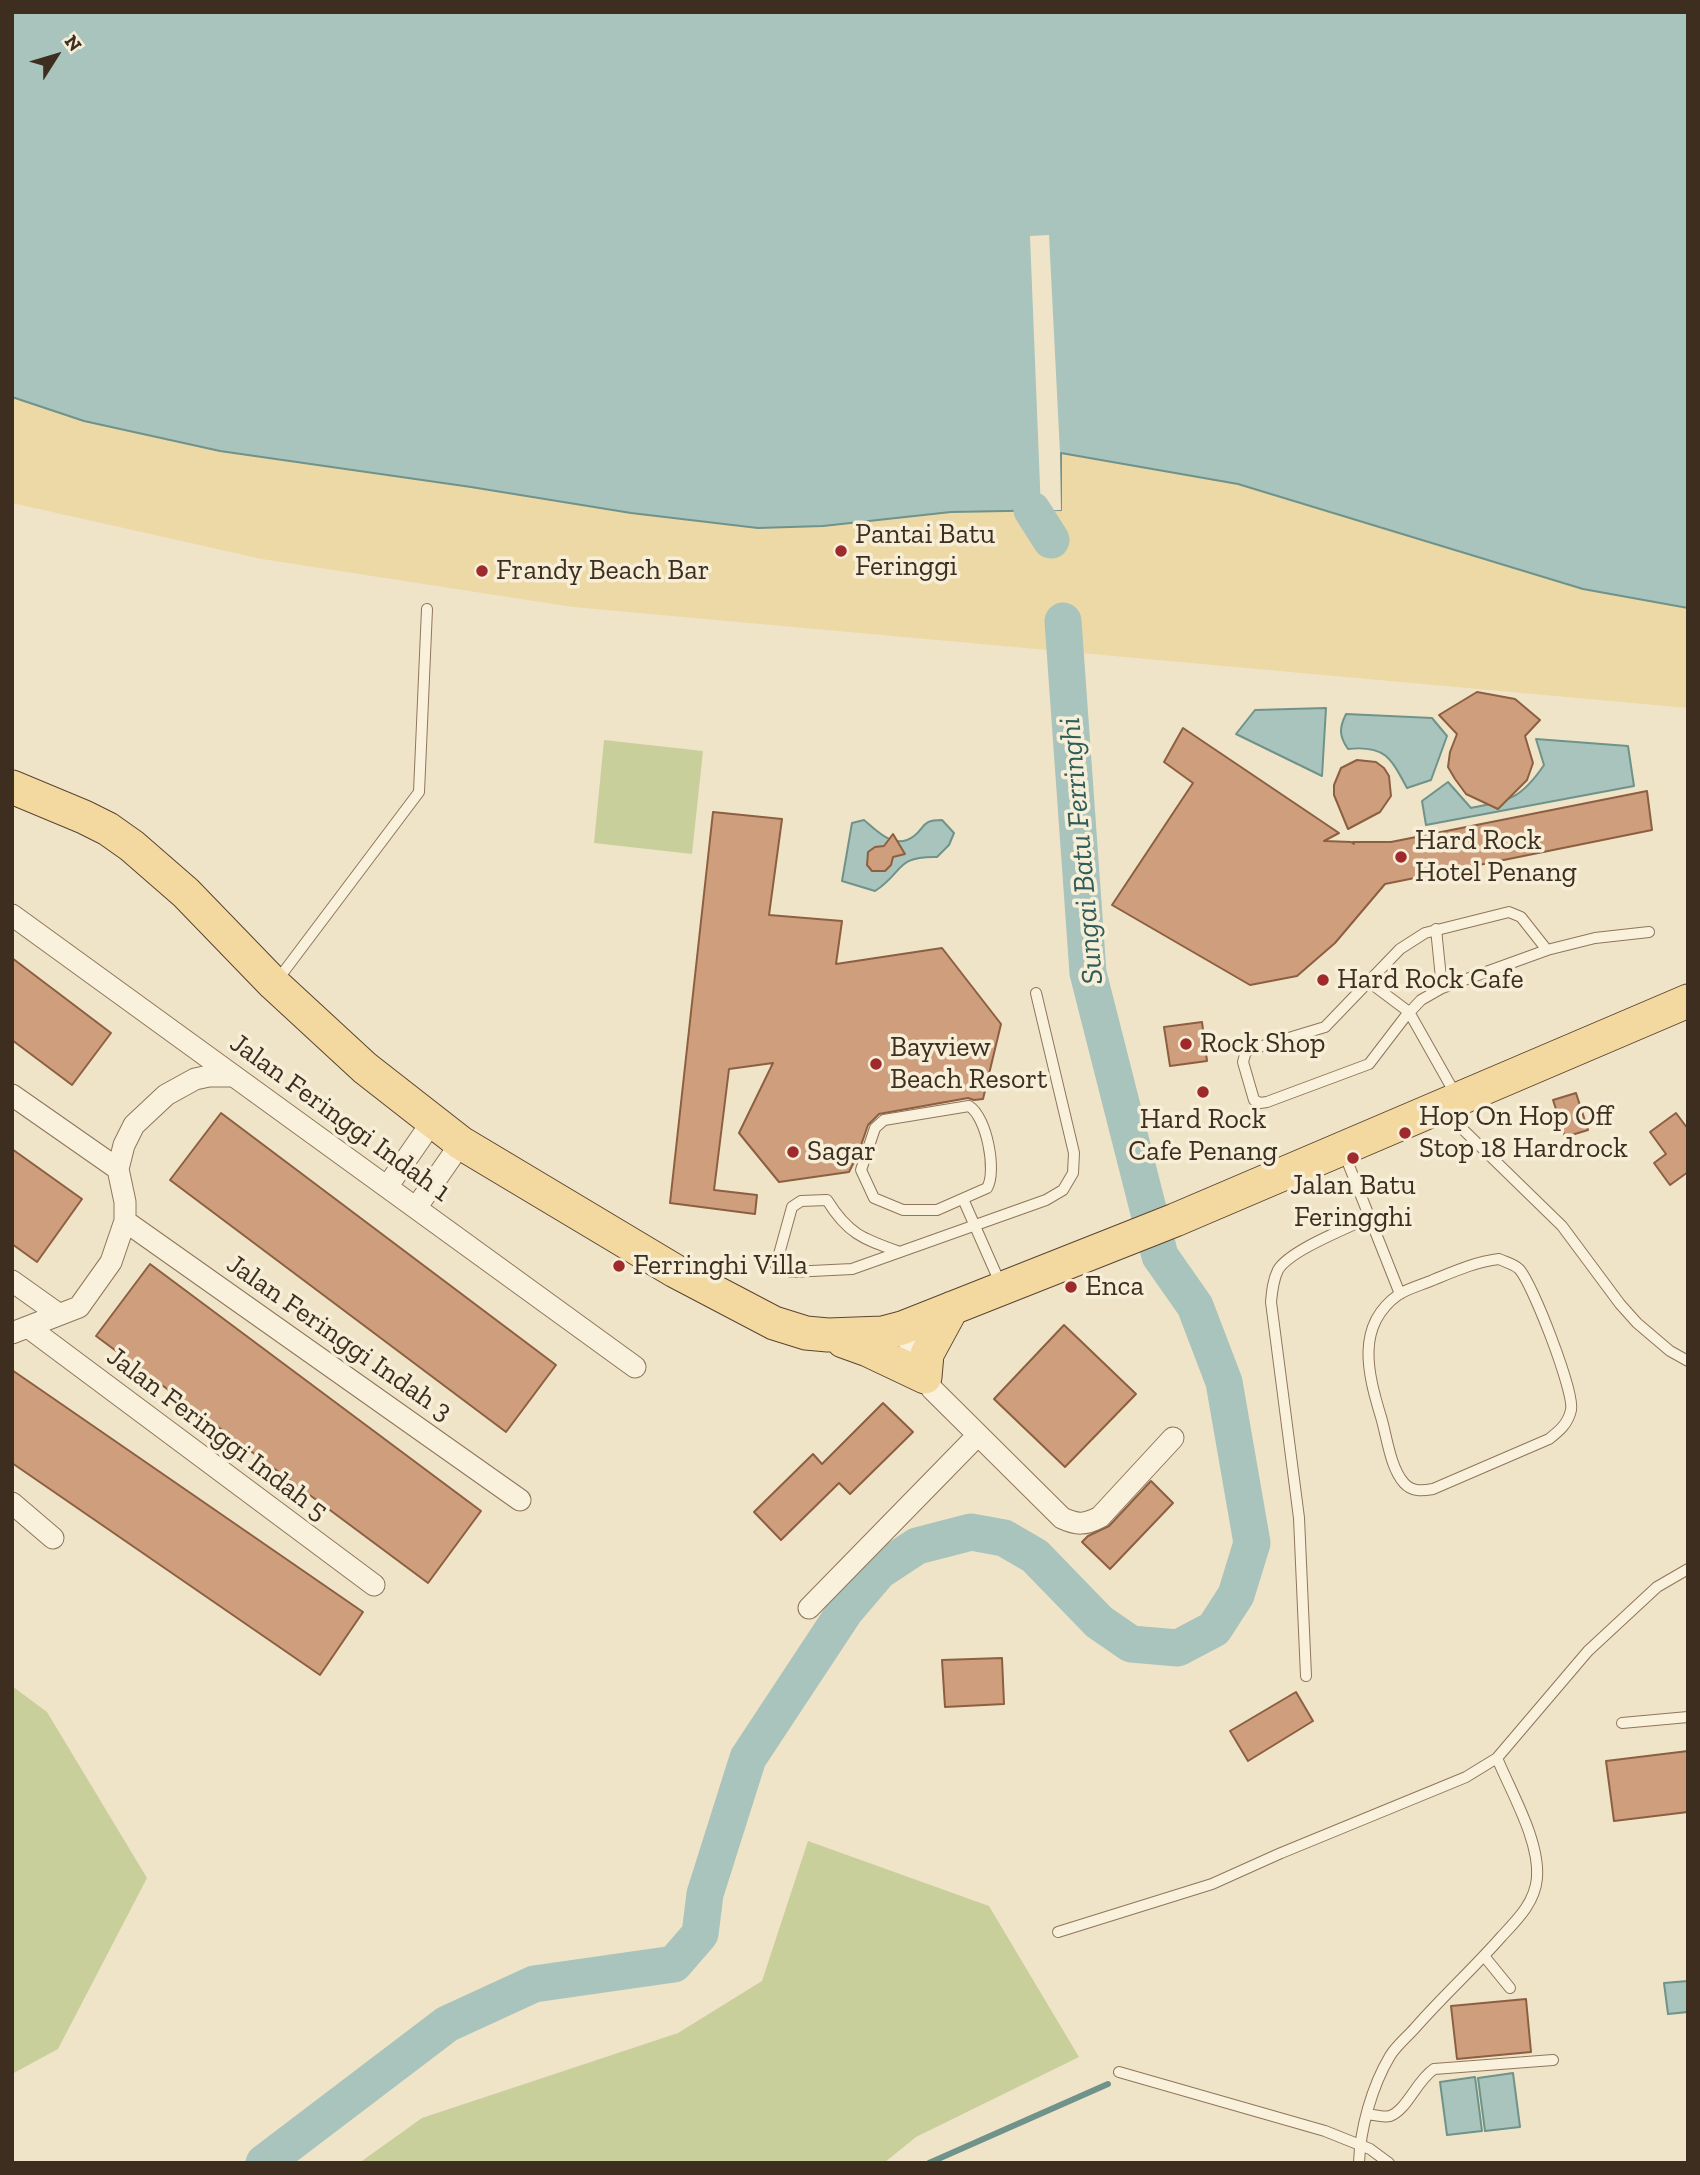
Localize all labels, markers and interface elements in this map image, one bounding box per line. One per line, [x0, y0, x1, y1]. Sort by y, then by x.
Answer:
north arrow [21, 21, 91, 91]
text: N [60, 30, 87, 56]
place label: Pantai Batu Feringgi [855, 518, 995, 584]
marker: Pantai Batu Feringgi [833, 543, 849, 559]
place label: Frandy Beach Bar [496, 554, 709, 588]
marker: Frandy Beach Bar [474, 563, 490, 579]
water label: Sungai Batu Ferringhi [1052, 716, 1112, 986]
place label: Hard Rock Hotel Penang [1415, 824, 1577, 890]
marker: Hard Rock Hotel Penang [1393, 849, 1409, 865]
place label: Hard Rock Cafe [1337, 963, 1524, 997]
marker: Hard Rock Cafe [1315, 972, 1331, 988]
street label: Jalan Feringgi Indah 1 [223, 1027, 457, 1209]
place label: Rock Shop [1200, 1027, 1326, 1061]
place label: Bayview Beach Resort [890, 1031, 1047, 1097]
marker: Rock Shop [1178, 1036, 1194, 1052]
marker: Bayview Beach Resort [868, 1056, 884, 1072]
marker: Hard Rock Cafe Penang [1195, 1084, 1211, 1100]
place label: Hop On Hop Off Stop 18 Hardrock [1419, 1100, 1628, 1166]
place label: Hard Rock Cafe Penang [1128, 1103, 1278, 1169]
marker: Hop On Hop Off Stop 18 Hardrock [1397, 1125, 1413, 1141]
place label: Sagar [807, 1135, 876, 1169]
marker: Sagar [785, 1144, 801, 1160]
marker: Jalan Batu Feringghi [1345, 1150, 1361, 1166]
place label: Jalan Batu Feringghi [1290, 1169, 1416, 1235]
street label: Jalan Feringgi Indah 3 [220, 1248, 458, 1428]
place label: Ferringhi Villa [633, 1249, 808, 1283]
marker: Ferringhi Villa [611, 1258, 627, 1274]
place label: Enca [1085, 1270, 1144, 1304]
marker: Enca [1063, 1279, 1079, 1295]
street label: Jalan Feringgi Indah 5 [100, 1340, 334, 1528]

